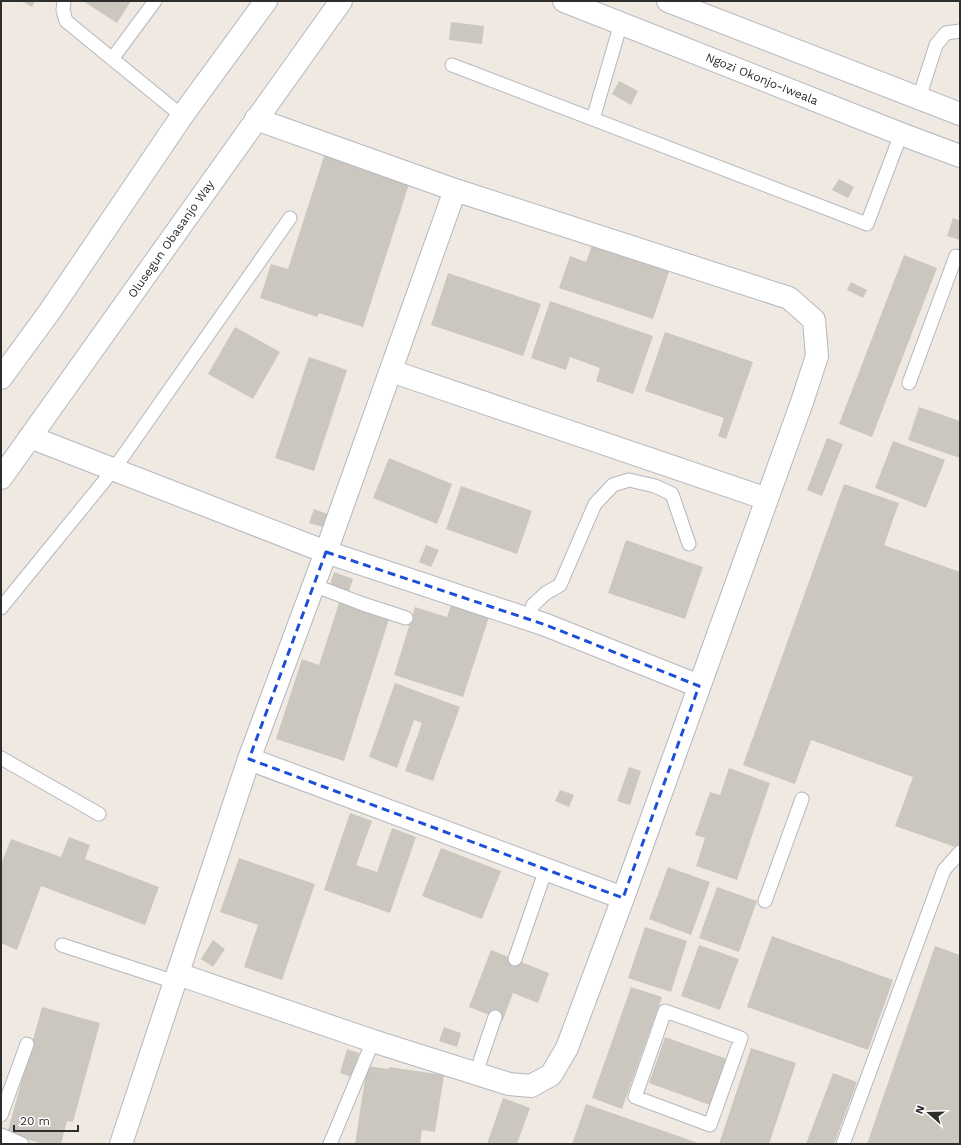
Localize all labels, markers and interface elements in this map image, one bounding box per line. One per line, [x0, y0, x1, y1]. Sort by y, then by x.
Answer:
street label: Ngozi Okonjo-Iweala [704, 50, 820, 108]
street label: Olusegun Obasanjo Way [125, 177, 217, 300]
north arrow [909, 1093, 949, 1133]
text: N [913, 1104, 928, 1116]
scale bar [14, 1107, 78, 1133]
text: 20 m [20, 1114, 50, 1128]

